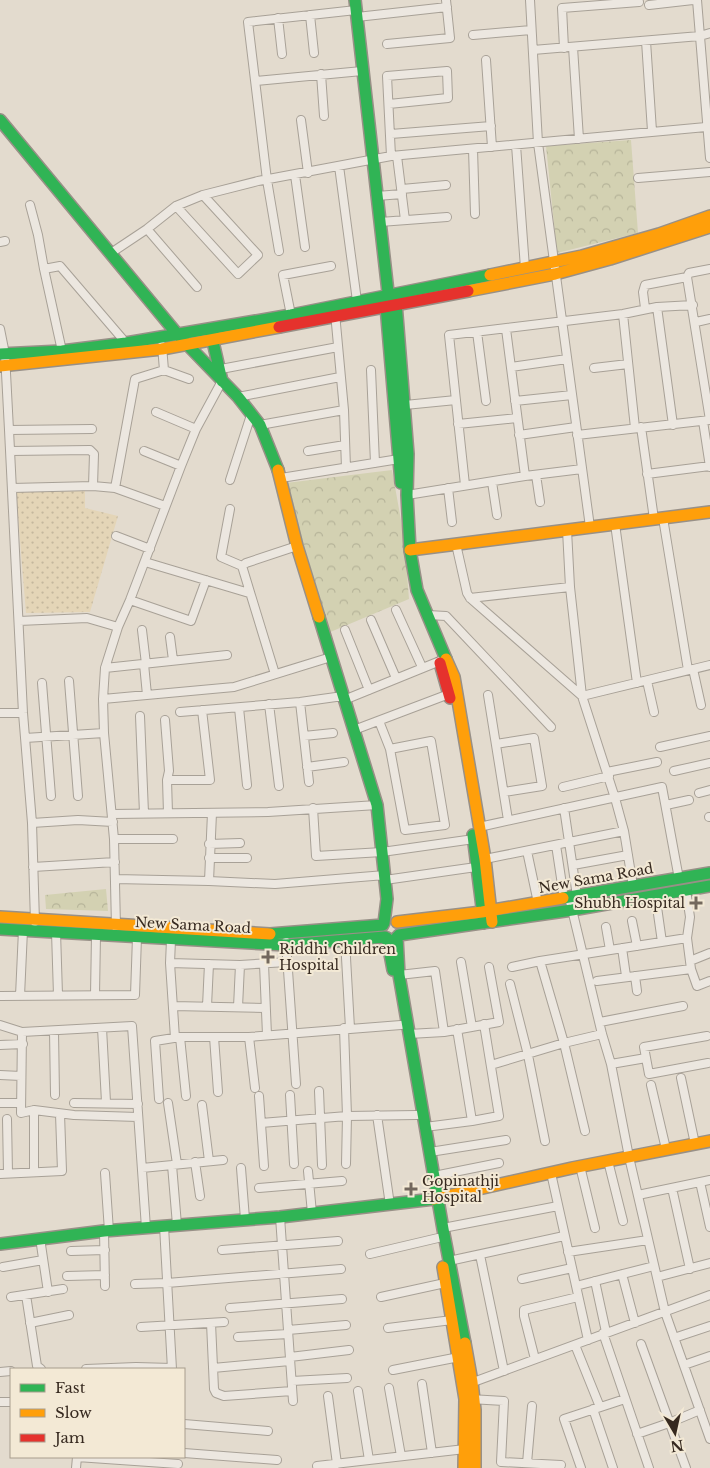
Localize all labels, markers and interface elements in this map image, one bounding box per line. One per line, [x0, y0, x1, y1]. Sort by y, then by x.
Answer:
street label: New Sama Road [537, 859, 655, 897]
place label: Shubh Hospital [574, 894, 685, 912]
marker: Shubh Hospital [689, 896, 703, 910]
street label: New Sama Road [134, 913, 252, 937]
place label: Riddhi Children Hospital [279, 940, 396, 974]
marker: Riddhi Children Hospital [261, 950, 275, 964]
place label: Gopinathji Hospital [422, 1172, 499, 1206]
marker: Gopinathji Hospital [404, 1182, 418, 1196]
legend [10, 1368, 185, 1458]
text: Fast [55, 1378, 86, 1397]
text: Slow [55, 1403, 92, 1422]
north arrow [650, 1408, 700, 1458]
text: Jam [53, 1428, 85, 1447]
text: N [669, 1436, 685, 1456]

